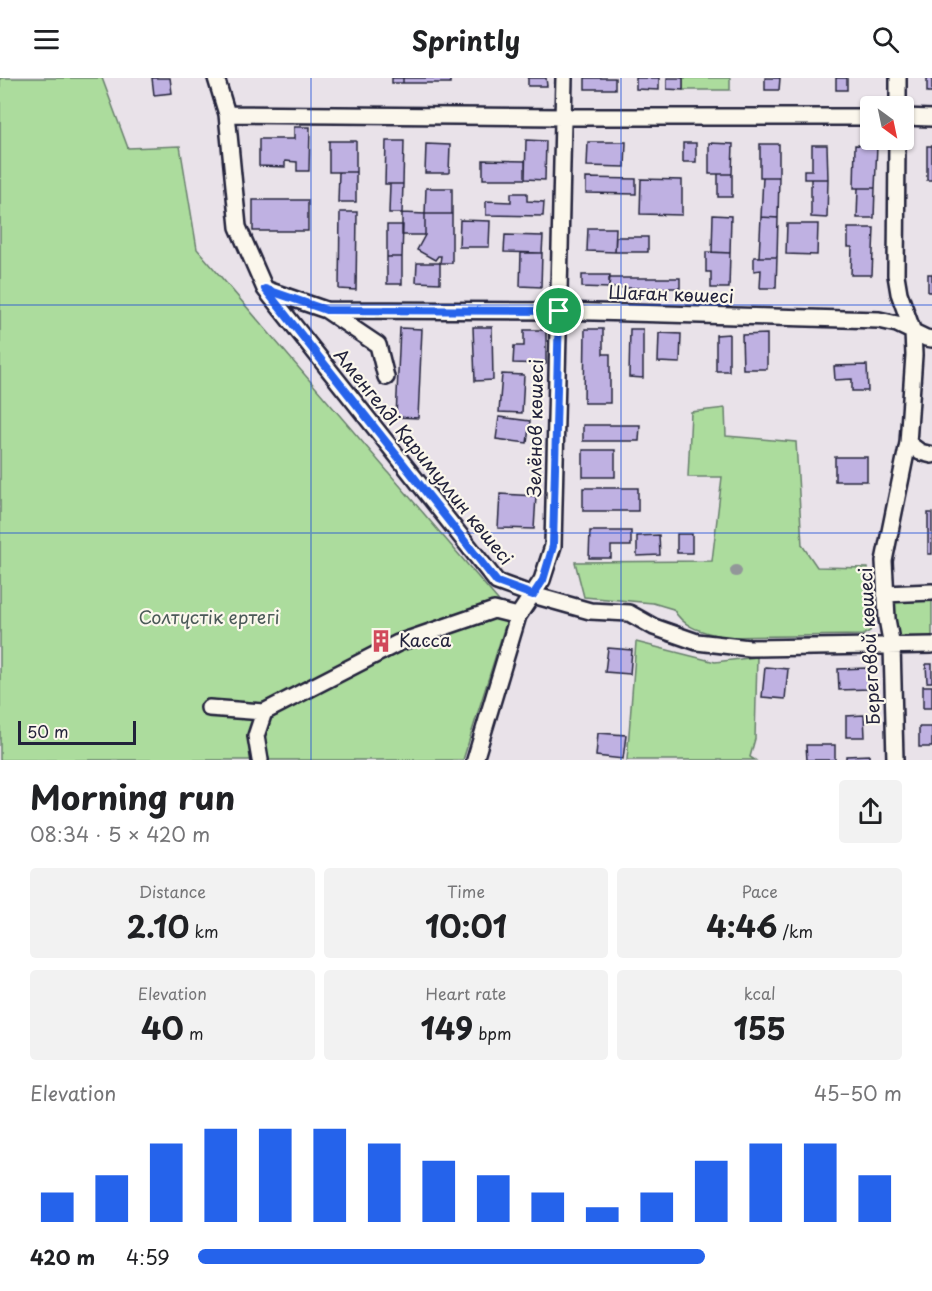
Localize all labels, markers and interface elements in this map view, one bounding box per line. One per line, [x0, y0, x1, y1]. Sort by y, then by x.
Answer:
text: Sprintly [412, 19, 520, 60]
icon: menu [30, 23, 63, 56]
icon: search [869, 23, 902, 56]
north arrow [860, 96, 914, 150]
map controls [860, 96, 914, 150]
street label: Шаған көшесі [608, 278, 734, 309]
pin [533, 285, 584, 336]
icon: arrive [542, 294, 575, 327]
street label: Аменгелді Қаримуллин көшесі [328, 342, 520, 570]
street label: Зелёнов көшесі [520, 359, 549, 497]
street label: Береговой көшесі [851, 567, 886, 725]
park label: Солтүстік ертегі [138, 603, 280, 630]
place label: Касса [399, 626, 452, 653]
building icon: Касса [368, 628, 394, 654]
scale bar [18, 718, 136, 746]
text: 50 m [27, 719, 68, 743]
text: Morning run [30, 771, 235, 821]
button: share [839, 780, 902, 843]
text: 08:34 · 5 × 420 m [30, 819, 210, 849]
text: Distance [139, 879, 206, 903]
text: Time [447, 879, 485, 903]
text: Pace [742, 879, 778, 903]
text: 2.10 [126, 903, 189, 948]
text: 10:01 [425, 903, 507, 948]
text: 4:46 [706, 903, 777, 948]
text: km [189, 919, 219, 943]
text: /km [777, 919, 813, 943]
text: Elevation [138, 981, 207, 1005]
text: Heart rate [426, 981, 506, 1005]
text: kcal [744, 981, 776, 1005]
text: 40 [141, 1005, 184, 1050]
text: 149 [420, 1005, 473, 1050]
text: 155 [733, 1005, 786, 1050]
text: m [184, 1021, 204, 1045]
text: bpm [473, 1021, 512, 1045]
text: Elevation [30, 1078, 116, 1108]
text: 45–50 m [814, 1078, 902, 1108]
text: 420 m [30, 1242, 95, 1272]
text: 4:59 [126, 1242, 170, 1272]

